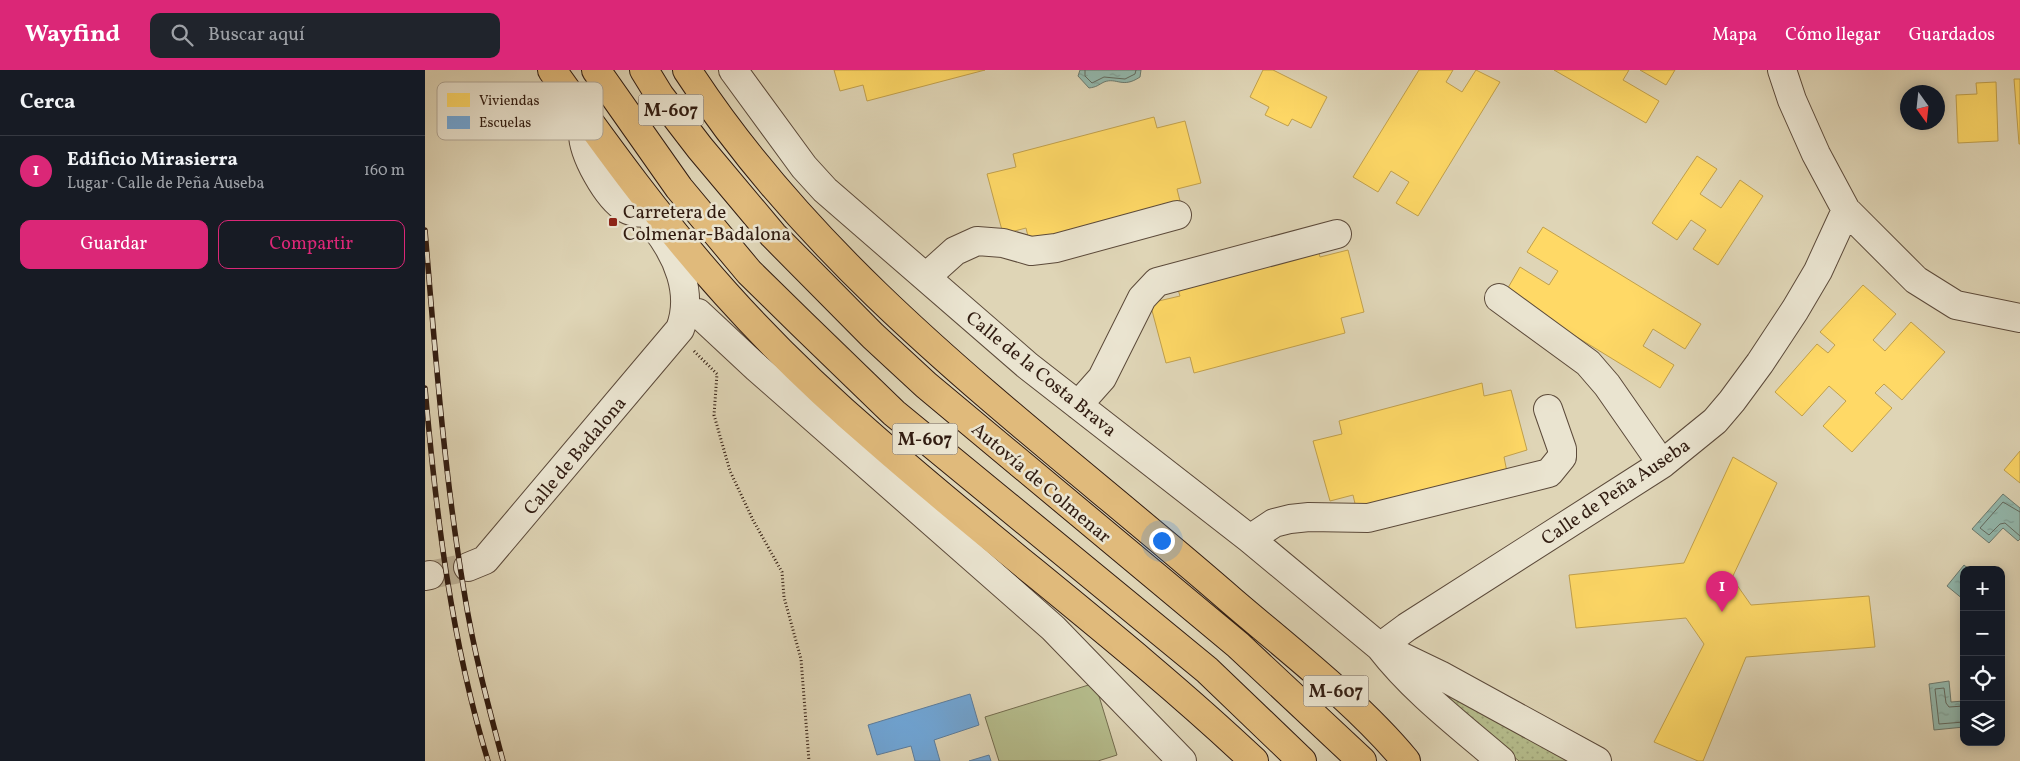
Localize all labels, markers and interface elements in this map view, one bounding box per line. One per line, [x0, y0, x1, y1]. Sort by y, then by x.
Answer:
search box [150, 13, 500, 58]
text: Wayfind [25, 18, 120, 52]
icon: search [168, 21, 196, 49]
text: Buscar aquí [208, 22, 305, 48]
text: Mapa [1712, 23, 1757, 48]
text: Cómo llegar [1785, 23, 1881, 48]
text: Guardados [1909, 23, 1995, 48]
legend [437, 82, 603, 140]
north arrow [1900, 85, 1945, 130]
text: Cerca [20, 88, 75, 117]
text: Viviendas [479, 92, 540, 111]
road number: M-607 [639, 94, 703, 126]
text: Escuelas [479, 114, 531, 133]
text: Edificio Mirasierra [67, 147, 238, 173]
text: 1 [33, 160, 39, 182]
text: 160 m [364, 160, 405, 182]
text: Lugar · Calle de Peña Auseba [67, 173, 264, 195]
place label: Carretera de Colmenar-Badalona [623, 200, 791, 248]
marker: Carretera de Colmenar-Badalona [607, 216, 619, 228]
button: Guardar [20, 220, 208, 269]
button: Compartir [218, 220, 405, 269]
street label: Calle de la Costa Brava [960, 306, 1122, 444]
street label: Calle de Badalona [518, 391, 633, 521]
street label: Autovía de Colmenar [965, 417, 1116, 550]
road number: M-607 [893, 424, 957, 454]
street label: Calle de Peña Auseba [1536, 433, 1696, 552]
your location [1149, 528, 1175, 554]
map controls [1960, 566, 2005, 746]
button: + [1960, 566, 2005, 611]
pin: 1 [1706, 571, 1738, 612]
button: − [1960, 611, 2005, 656]
button: locate [1960, 656, 2005, 701]
road number: M-607 [1303, 676, 1369, 706]
button: layers [1960, 701, 2005, 746]

